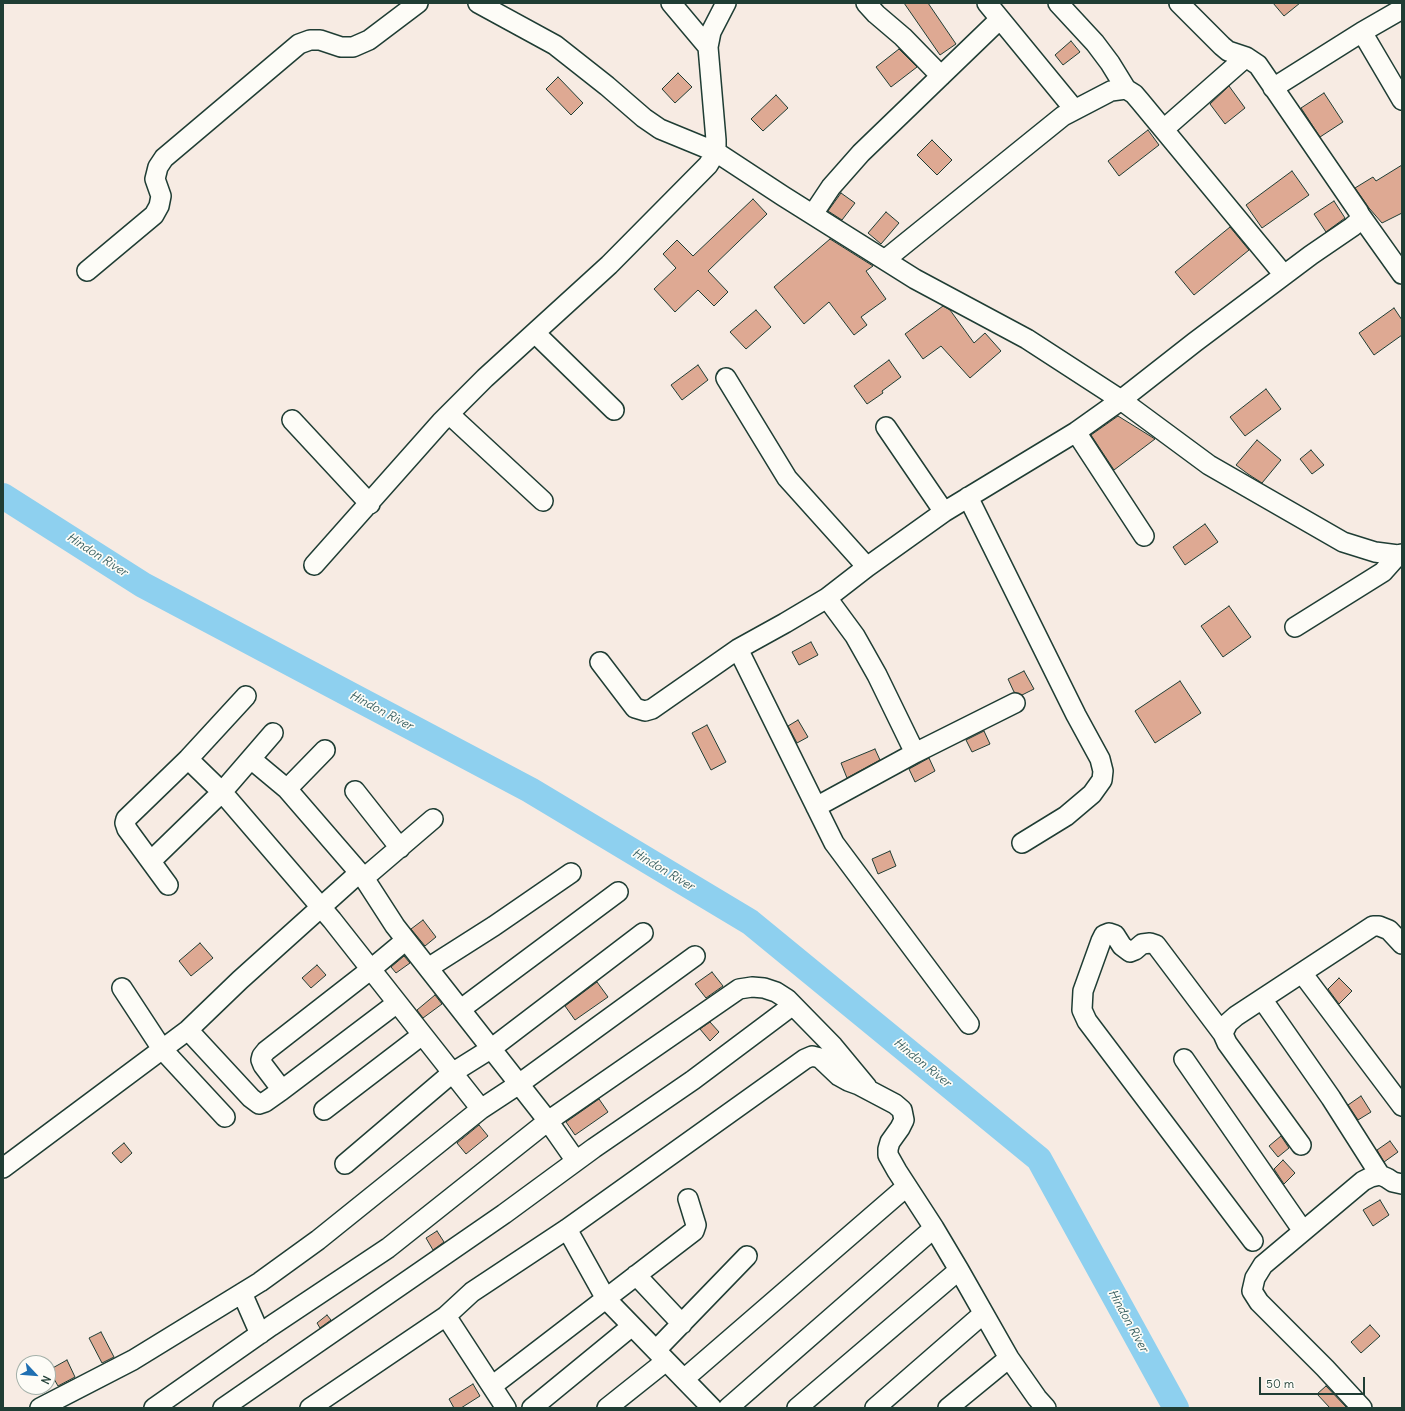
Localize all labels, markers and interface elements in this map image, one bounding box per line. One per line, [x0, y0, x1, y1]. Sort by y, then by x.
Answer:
water label: Hindon River [64, 530, 130, 580]
water label: Hindon River [347, 688, 415, 734]
water label: Hindon River [630, 846, 696, 894]
water label: Hindon River [891, 1036, 953, 1090]
water label: Hindon River [1105, 1287, 1151, 1355]
north arrow [16, 1355, 56, 1395]
scale bar [1261, 1369, 1367, 1395]
text: N [38, 1373, 54, 1386]
text: 50 m [1266, 1376, 1294, 1391]

